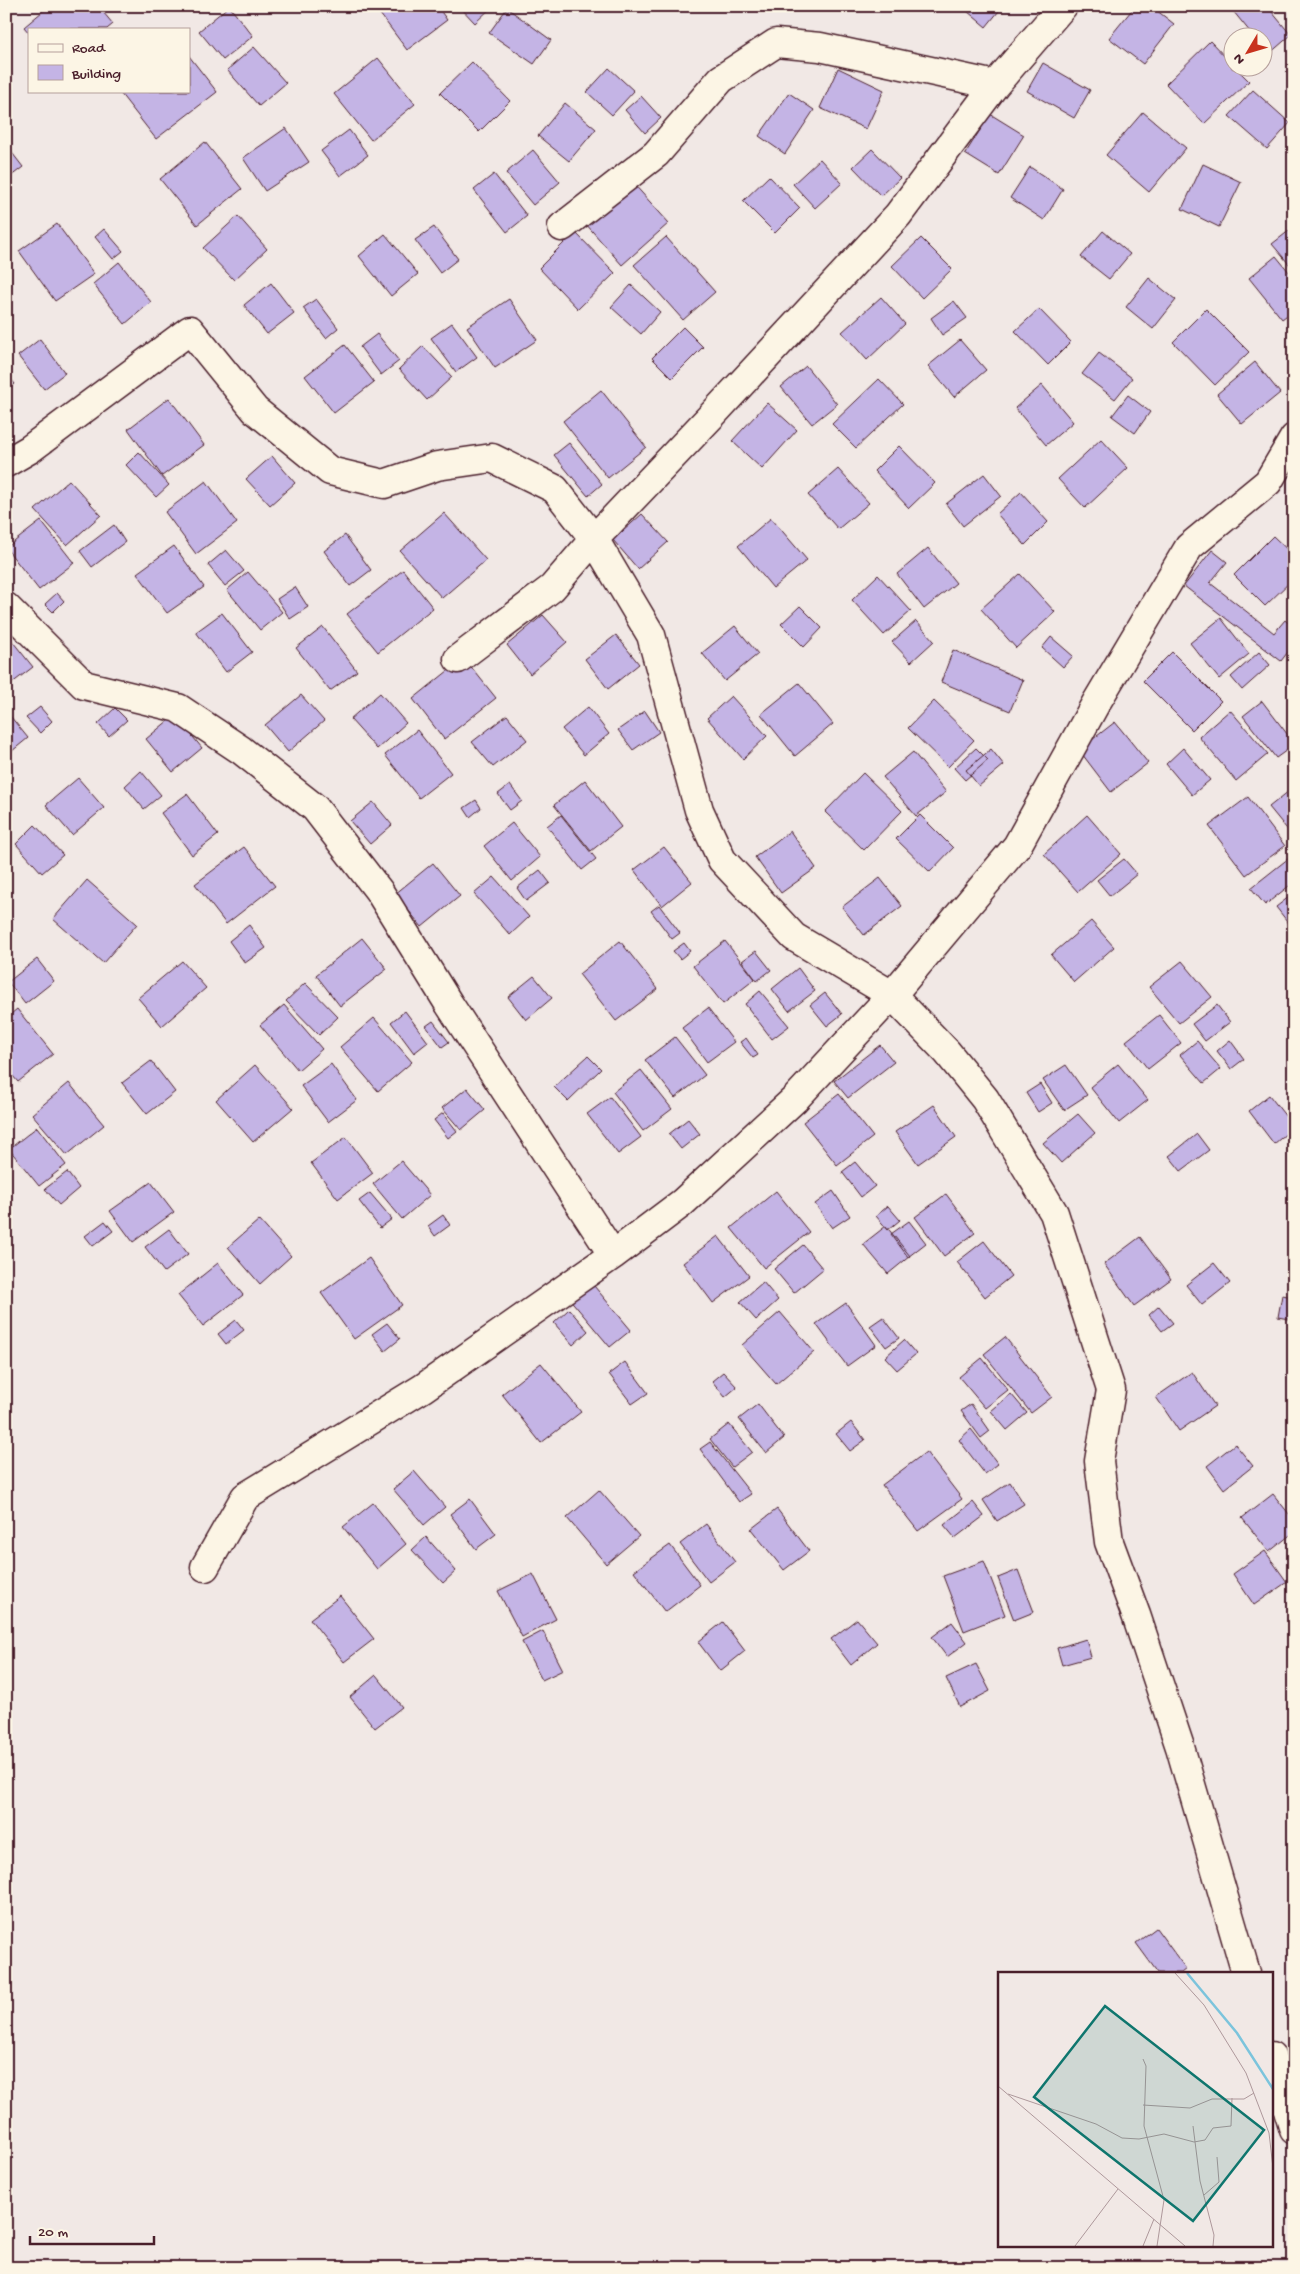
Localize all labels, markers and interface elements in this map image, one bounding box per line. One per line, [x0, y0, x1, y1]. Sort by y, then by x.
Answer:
legend [28, 28, 190, 92]
north arrow [1222, 28, 1272, 78]
text: Road [72, 40, 106, 58]
text: N [1230, 50, 1249, 67]
text: Building [71, 66, 121, 84]
inset map [998, 1972, 1272, 2246]
scale bar [30, 2214, 154, 2246]
text: 20 m [38, 2224, 68, 2242]

